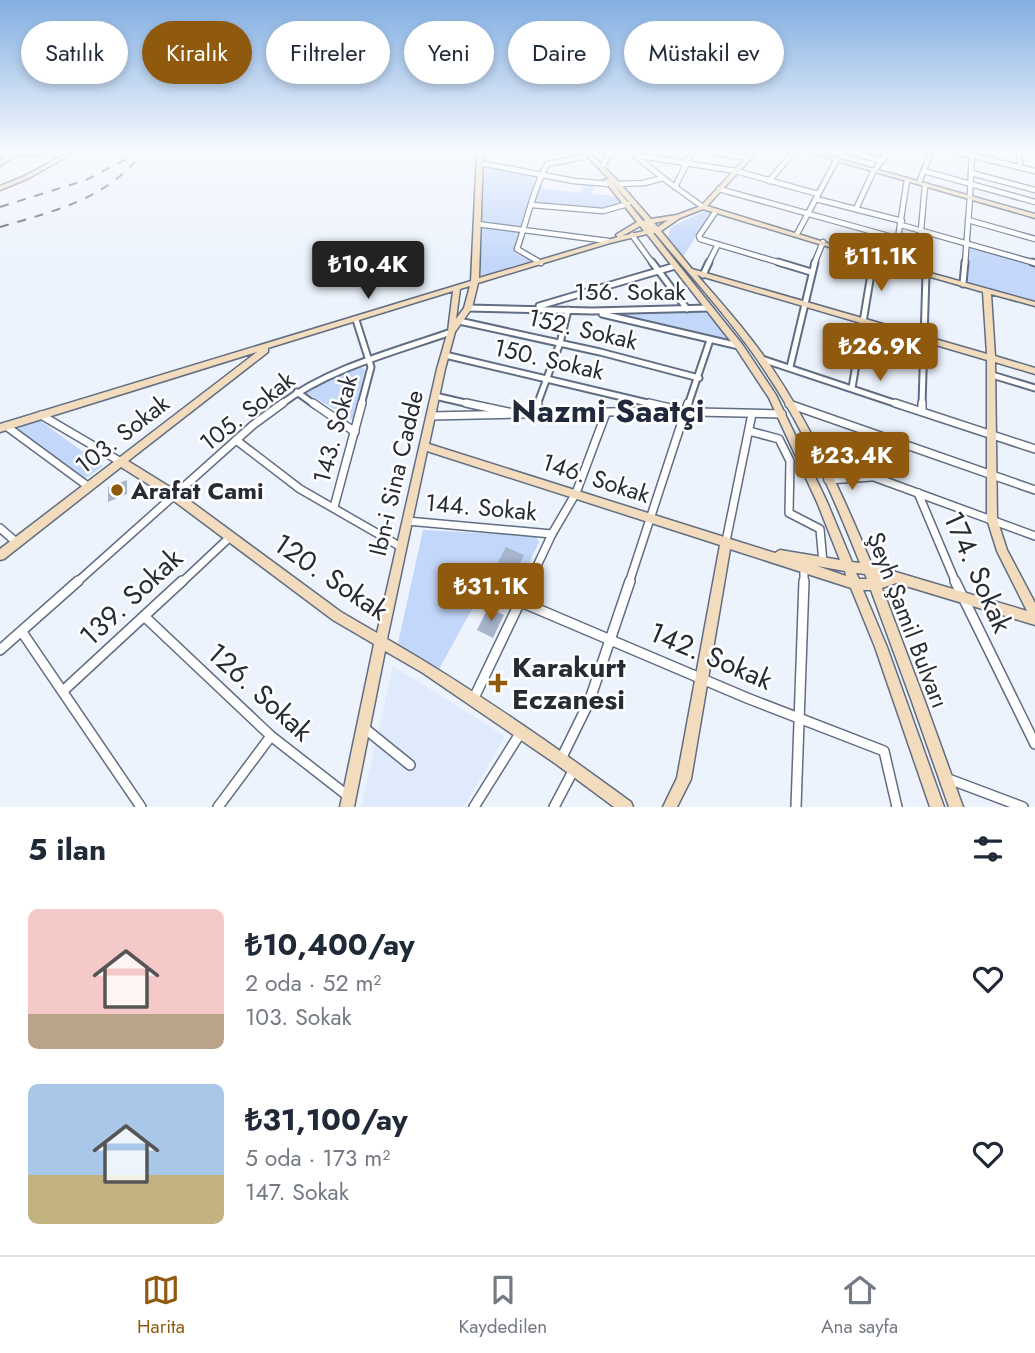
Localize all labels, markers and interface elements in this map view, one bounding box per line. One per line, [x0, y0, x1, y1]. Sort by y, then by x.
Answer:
chip: Satılık [21, 21, 128, 84]
chip: Kiralık [142, 21, 252, 84]
chip: Filtreler [266, 21, 390, 84]
chip: Yeni [404, 21, 494, 84]
chip: Daire [508, 21, 610, 84]
chip: Müstakil ev [624, 21, 784, 84]
pin: ₺11.1K [824, 233, 938, 293]
text: ₺11.1K [845, 239, 917, 273]
pin: ₺10.4K [311, 242, 425, 301]
text: ₺10.4K [328, 247, 408, 281]
street label: 156. Sokak [574, 274, 686, 309]
street label: 152. Sokak [525, 299, 642, 359]
pin: ₺26.9K [823, 324, 937, 383]
street label: 150. Sokak [490, 329, 608, 389]
text: ₺26.9K [839, 329, 921, 363]
street label: 105. Sokak [192, 362, 302, 459]
street label: 143. Sokak [304, 371, 366, 487]
street label: 103. Sokak [67, 386, 177, 482]
street label: Ibn-i Sina Cadde [360, 387, 432, 559]
district label: Nazmi Saatçi [511, 388, 705, 434]
pin: ₺23.4K [795, 433, 909, 492]
text: ₺23.4K [811, 438, 893, 472]
street label: 146. Sokak [537, 444, 655, 512]
place label: Arafat Cami [130, 473, 264, 508]
marker: Arafat Cami [109, 482, 125, 498]
street label: 144. Sokak [424, 485, 539, 529]
street label: 174. Sokak [933, 505, 1023, 640]
street label: 120. Sokak [265, 523, 397, 631]
street label: Şeyh Şamil Bulvarı [858, 527, 958, 713]
street label: 139. Sokak [70, 538, 192, 656]
pin: ₺31.1K [434, 564, 548, 623]
text: ₺31.1K [454, 569, 528, 603]
street label: 142. Sokak [643, 612, 780, 701]
street label: 126. Sokak [198, 633, 323, 751]
place label: Karakurt Eczanesi [512, 647, 626, 720]
marker: Karakurt Eczanesi [490, 675, 506, 691]
text: 5 ilan [28, 828, 106, 871]
icon: filters [969, 830, 1007, 868]
text: ₺10,400/ay [245, 923, 415, 966]
icon: home [84, 937, 168, 1021]
icon: heart [969, 960, 1007, 998]
text: 2 oda · 52 m² [245, 966, 381, 1000]
text: 103. Sokak [245, 1000, 352, 1034]
text: ₺31,100/ay [245, 1098, 408, 1141]
icon: home [84, 1112, 168, 1196]
icon: heart [969, 1135, 1007, 1173]
text: 5 oda · 173 m² [245, 1141, 390, 1175]
text: 147. Sokak [245, 1175, 349, 1209]
tab: Harita [137, 1271, 185, 1340]
tab: Kaydedilen [459, 1271, 547, 1340]
tab: Ana sayfa [821, 1271, 898, 1340]

